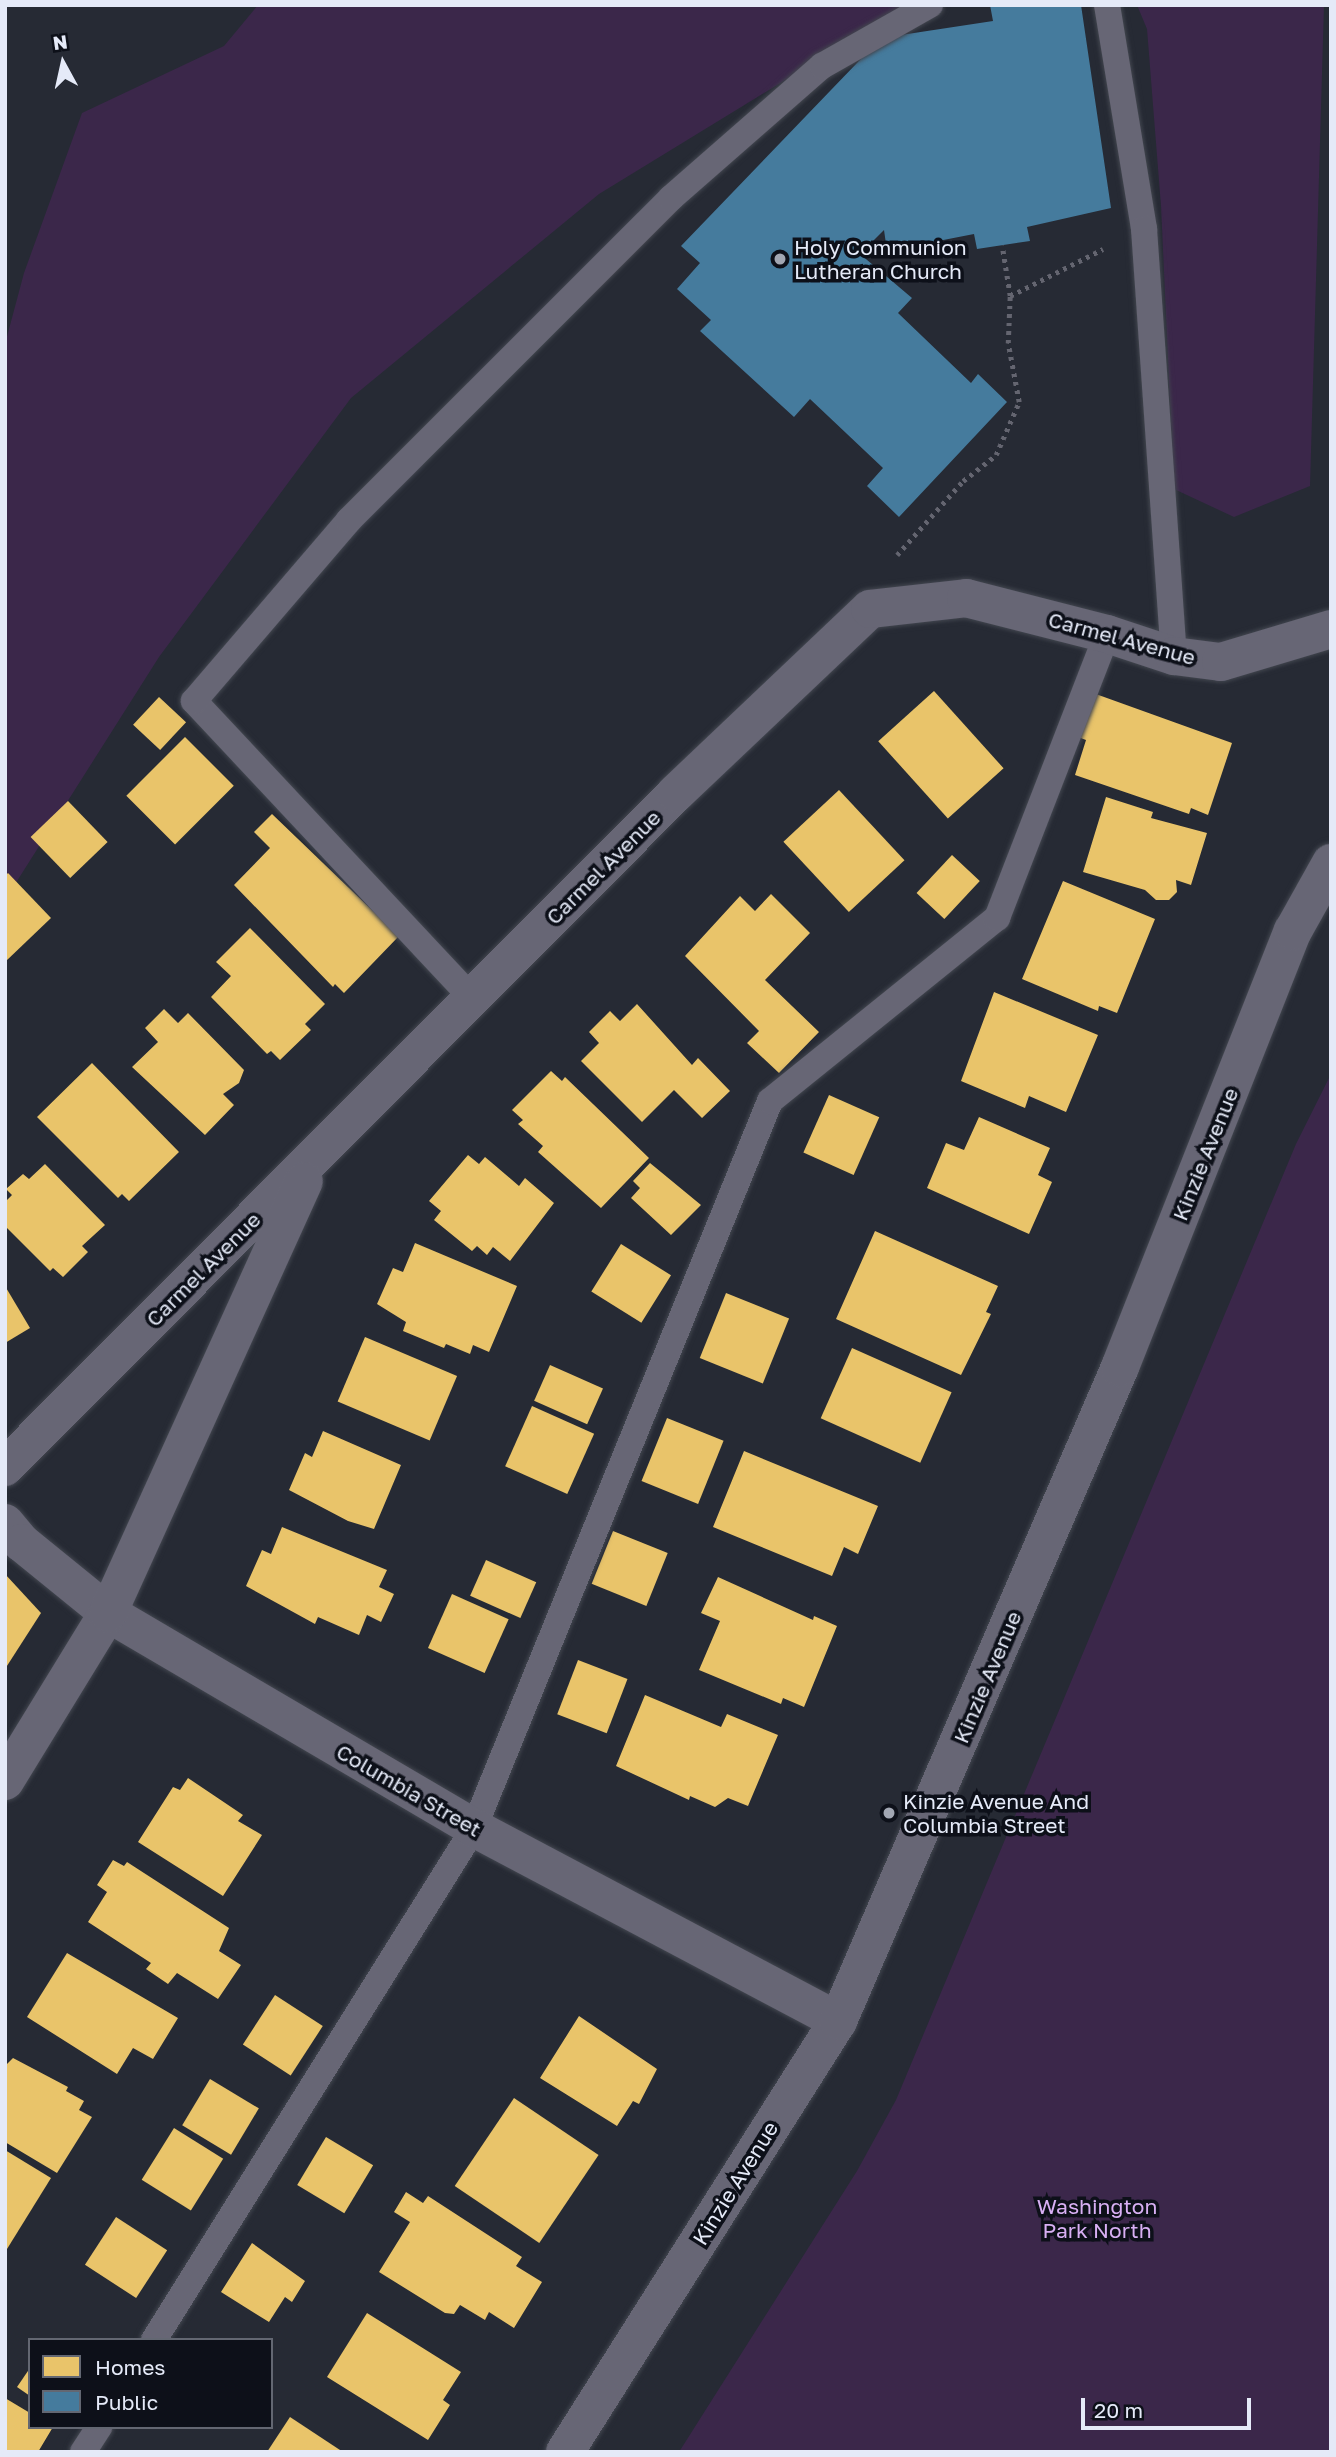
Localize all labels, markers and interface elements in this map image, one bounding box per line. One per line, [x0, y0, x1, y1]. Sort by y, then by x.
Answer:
north arrow [28, 28, 98, 98]
text: N [51, 29, 69, 54]
place label: Holy Communion Lutheran Church [794, 234, 967, 284]
marker: Holy Communion Lutheran Church [772, 251, 788, 267]
street label: Carmel Avenue [1046, 606, 1198, 670]
street label: Carmel Avenue [541, 805, 665, 929]
street label: Kinzie Avenue [1167, 1084, 1243, 1224]
street label: Carmel Avenue [141, 1207, 265, 1331]
street label: Kinzie Avenue [948, 1607, 1026, 1747]
street label: Columbia Street [332, 1738, 486, 1842]
place label: Kinzie Avenue And Columbia Street [903, 1788, 1089, 1838]
marker: Kinzie Avenue And Columbia Street [881, 1805, 897, 1821]
street label: Kinzie Avenue [687, 2117, 783, 2249]
park label: Washington Park North [1037, 2193, 1157, 2243]
legend [28, 2338, 273, 2429]
text: Homes [95, 2354, 165, 2380]
scale bar [1084, 2384, 1254, 2428]
text: Public [95, 2389, 158, 2415]
text: 20 m [1094, 2397, 1143, 2423]

